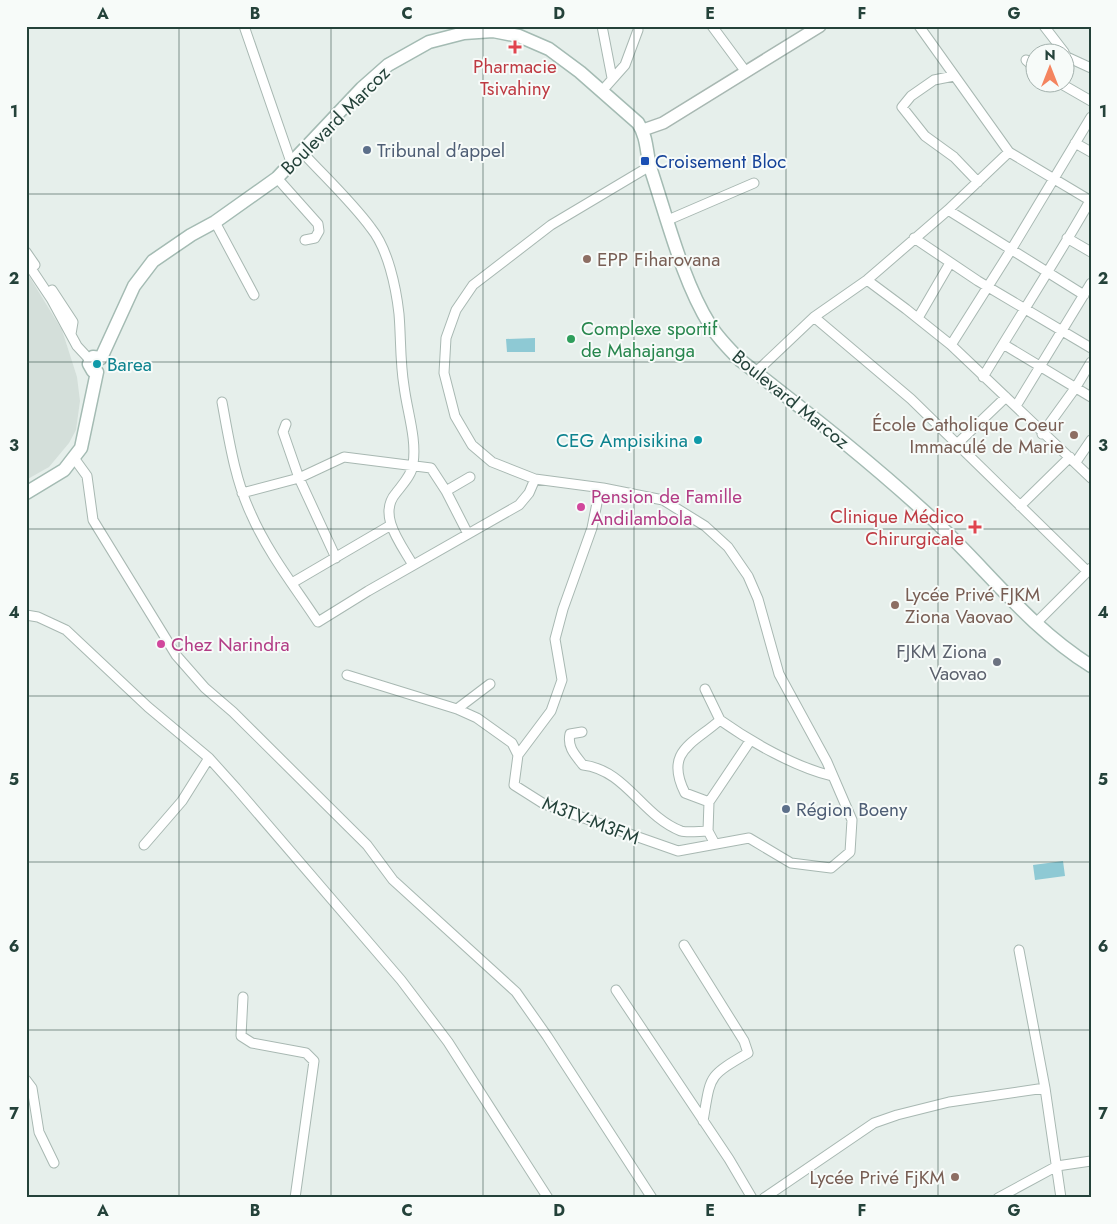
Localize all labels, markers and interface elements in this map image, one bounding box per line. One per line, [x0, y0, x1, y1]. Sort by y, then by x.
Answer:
text: A [96, 2, 109, 25]
text: B [250, 2, 260, 25]
text: C [401, 2, 413, 25]
text: D [553, 2, 565, 25]
text: E [705, 2, 715, 25]
text: F [858, 2, 866, 25]
text: G [1007, 2, 1021, 25]
marker: Pharmacie Tsivahiny [509, 41, 521, 53]
north arrow [1024, 42, 1074, 92]
text: N [1044, 45, 1056, 65]
place label: Pharmacie Tsivahiny [473, 53, 557, 102]
street label: Boulevard Marcoz [275, 60, 396, 181]
text: 1 [10, 100, 18, 123]
text: 1 [1099, 100, 1107, 123]
place label: Tribunal d'appel [377, 137, 505, 164]
marker: Tribunal d'appel [361, 144, 373, 156]
place label: Croisement Bloc [655, 148, 786, 175]
marker: Croisement Bloc [639, 155, 651, 167]
place label: EPP Fiharovana [597, 246, 720, 273]
marker: EPP Fiharovana [581, 253, 593, 265]
text: 2 [9, 267, 19, 290]
text: 2 [1098, 267, 1108, 290]
place label: Complexe sportif de Mahajanga [581, 315, 718, 364]
marker: Complexe sportif de Mahajanga [565, 333, 577, 345]
street label: Boulevard Marcoz [726, 344, 855, 455]
place label: Barea [107, 351, 152, 378]
marker: Barea [91, 358, 103, 370]
place label: École Catholique Coeur Immaculé de Marie [872, 411, 1064, 460]
place label: CEG Ampisikina [556, 427, 688, 454]
marker: École Catholique Coeur Immaculé de Marie [1068, 429, 1080, 441]
text: 3 [9, 434, 19, 457]
marker: CEG Ampisikina [692, 434, 704, 446]
text: 3 [1098, 434, 1108, 457]
place label: Pension de Famille Andilambola [591, 483, 742, 532]
marker: Pension de Famille Andilambola [575, 501, 587, 513]
place label: Clinique Médico Chirurgicale [830, 503, 964, 552]
marker: Clinique Médico Chirurgicale [968, 520, 982, 534]
place label: Lycée Privé FJKM Ziona Vaovao [905, 581, 1040, 630]
marker: Lycée Privé FJKM Ziona Vaovao [889, 599, 901, 611]
text: 4 [8, 601, 20, 624]
text: 4 [1097, 601, 1109, 624]
place label: Chez Narindra [171, 631, 290, 658]
marker: Chez Narindra [155, 638, 167, 650]
place label: FJKM Ziona Vaovao [896, 638, 987, 687]
marker: FJKM Ziona Vaovao [991, 656, 1003, 668]
text: 5 [9, 768, 19, 791]
text: 5 [1098, 768, 1108, 791]
street label: M3TV-M3FM [538, 790, 643, 851]
place label: Région Boeny [796, 796, 908, 823]
marker: Région Boeny [780, 803, 792, 815]
text: 6 [9, 935, 19, 958]
text: 6 [1098, 935, 1108, 958]
text: 7 [9, 1102, 19, 1125]
text: 7 [1098, 1102, 1108, 1125]
place label: Lycée Privé FjKM [810, 1164, 945, 1191]
marker: Lycée Privé FjKM [949, 1171, 961, 1183]
text: A [96, 1199, 109, 1222]
text: B [250, 1199, 260, 1222]
text: C [401, 1199, 413, 1222]
text: D [553, 1199, 565, 1222]
text: E [705, 1199, 715, 1222]
text: F [858, 1199, 866, 1222]
text: G [1007, 1199, 1021, 1222]

